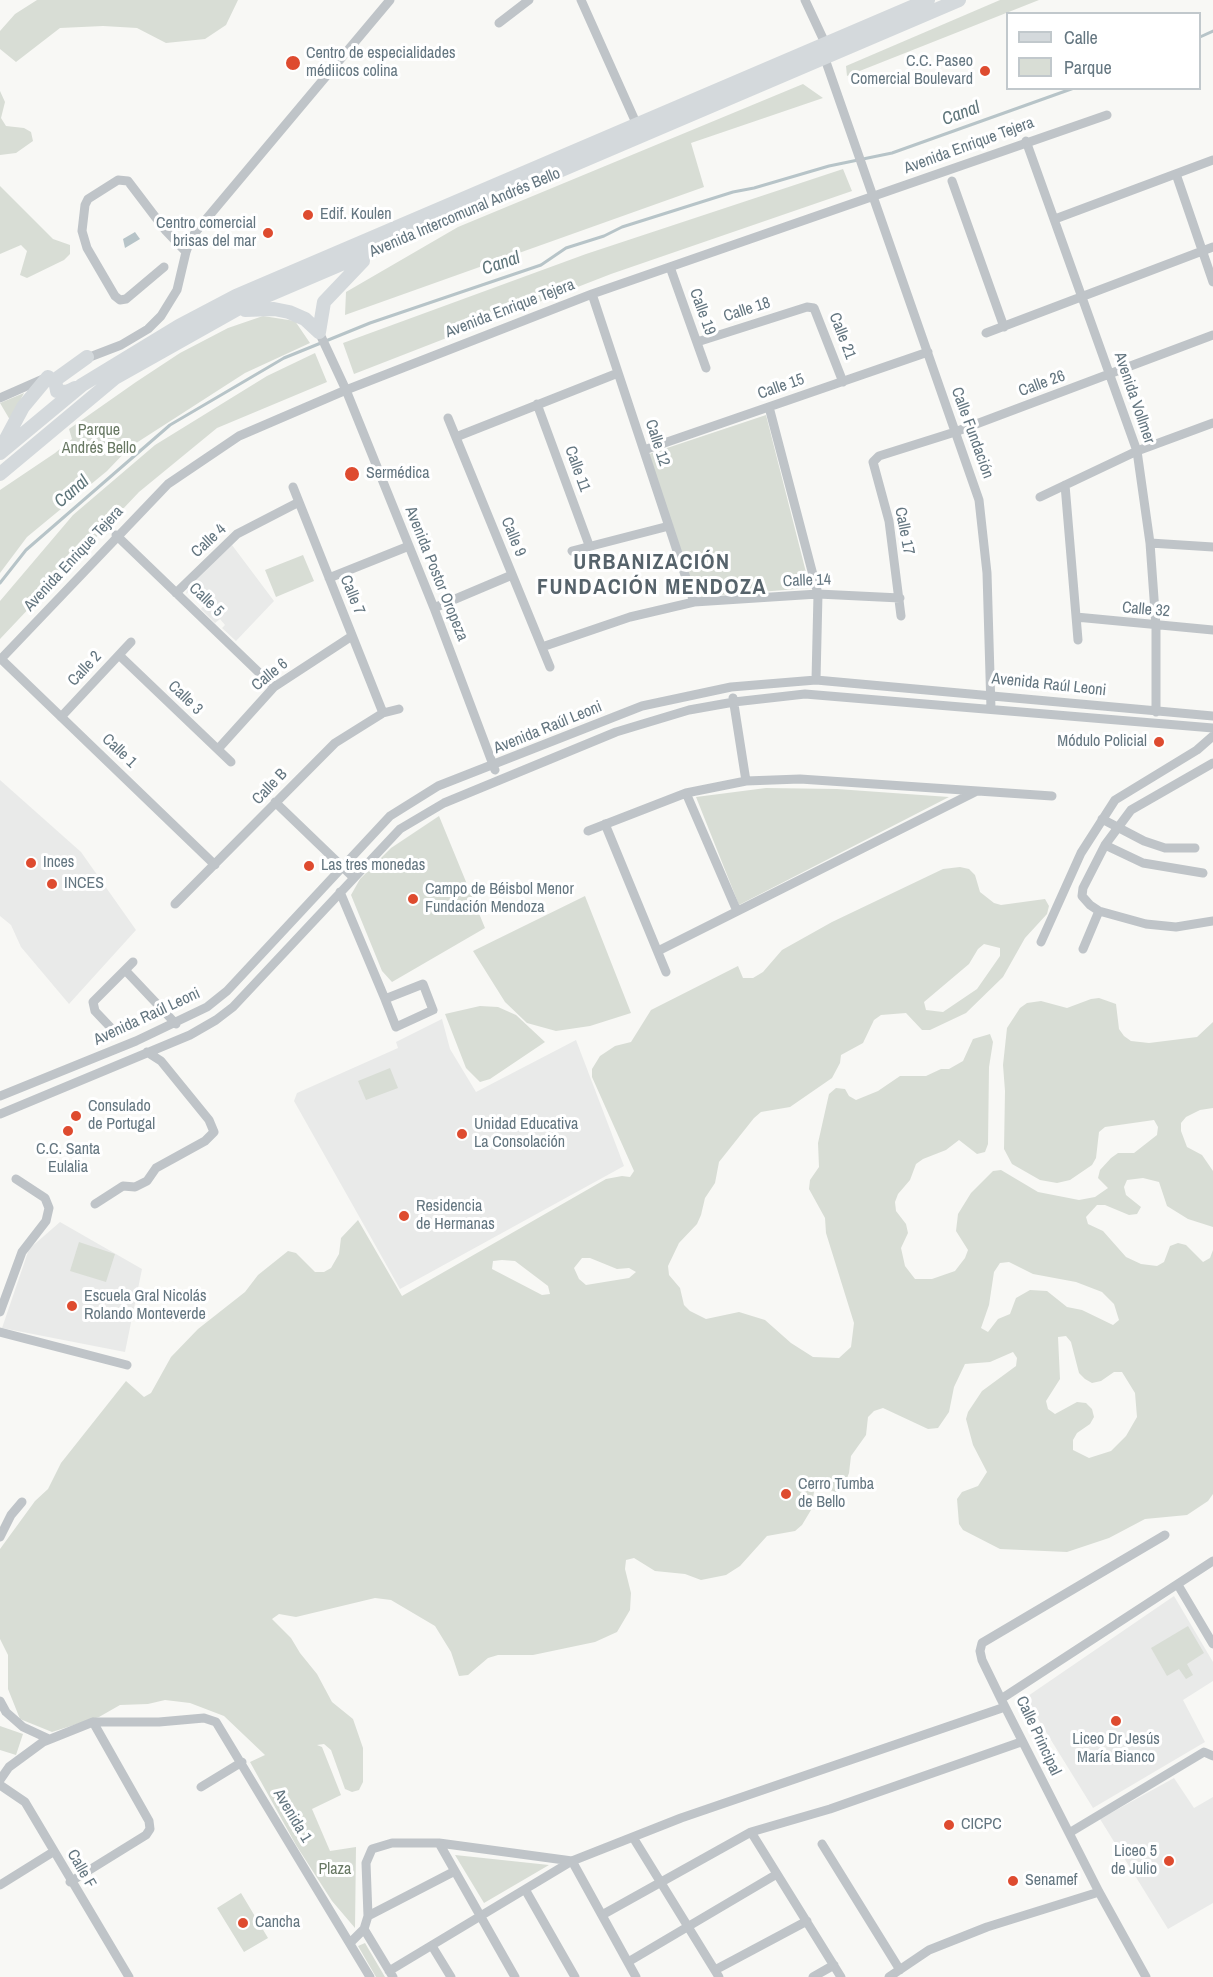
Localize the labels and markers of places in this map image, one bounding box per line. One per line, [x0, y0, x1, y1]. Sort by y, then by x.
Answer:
place label: Centro de especialidades médiicos colina [306, 44, 456, 82]
place label: C.C. Paseo Comercial Boulevard [851, 52, 973, 90]
marker: Centro de especialidades médiicos colina [284, 54, 302, 72]
marker: C.C. Paseo Comercial Boulevard [978, 64, 992, 78]
place label: Edif. Koulen [320, 205, 391, 225]
marker: Edif. Koulen [301, 208, 315, 222]
place label: Centro comercial brisas del mar [156, 214, 256, 252]
marker: Centro comercial brisas del mar [261, 226, 275, 240]
place label: Sermédica [366, 464, 429, 484]
marker: Sermédica [343, 465, 361, 483]
place label: Módulo Policial [1057, 732, 1147, 752]
marker: Módulo Policial [1152, 735, 1166, 749]
place label: Inces [43, 853, 74, 873]
marker: Inces [24, 856, 38, 870]
place label: Las tres monedas [321, 856, 425, 876]
marker: Las tres monedas [302, 859, 316, 873]
place label: INCES [64, 874, 104, 894]
marker: INCES [45, 877, 59, 891]
place label: Campo de Béisbol Menor Fundación Mendoza [425, 880, 574, 918]
marker: Campo de Béisbol Menor Fundación Mendoza [406, 892, 420, 906]
place label: Consulado de Portugal [88, 1097, 155, 1135]
marker: Consulado de Portugal [69, 1109, 83, 1123]
place label: Unidad Educativa La Consolación [474, 1115, 578, 1153]
marker: C.C. Santa Eulalia [61, 1124, 75, 1138]
marker: Unidad Educativa La Consolación [455, 1127, 469, 1141]
place label: C.C. Santa Eulalia [36, 1140, 100, 1178]
place label: Residencia de Hermanas [416, 1197, 495, 1235]
marker: Residencia de Hermanas [397, 1209, 411, 1223]
place label: Escuela Gral Nicolás Rolando Monteverde [84, 1287, 206, 1325]
marker: Escuela Gral Nicolás Rolando Monteverde [65, 1299, 79, 1313]
place label: Cerro Tumba de Bello [798, 1475, 874, 1513]
marker: Cerro Tumba de Bello [779, 1487, 793, 1501]
marker: Liceo Dr Jesús María Bianco [1109, 1714, 1123, 1728]
place label: Liceo Dr Jesús María Bianco [1072, 1730, 1160, 1768]
place label: CICPC [961, 1815, 1002, 1835]
marker: CICPC [942, 1818, 956, 1832]
place label: Liceo 5 de Julio [1111, 1842, 1157, 1880]
marker: Liceo 5 de Julio [1162, 1854, 1176, 1868]
place label: Senamef [1025, 1871, 1078, 1891]
marker: Senamef [1006, 1874, 1020, 1888]
place label: Cancha [255, 1913, 300, 1933]
marker: Cancha [236, 1916, 250, 1930]

